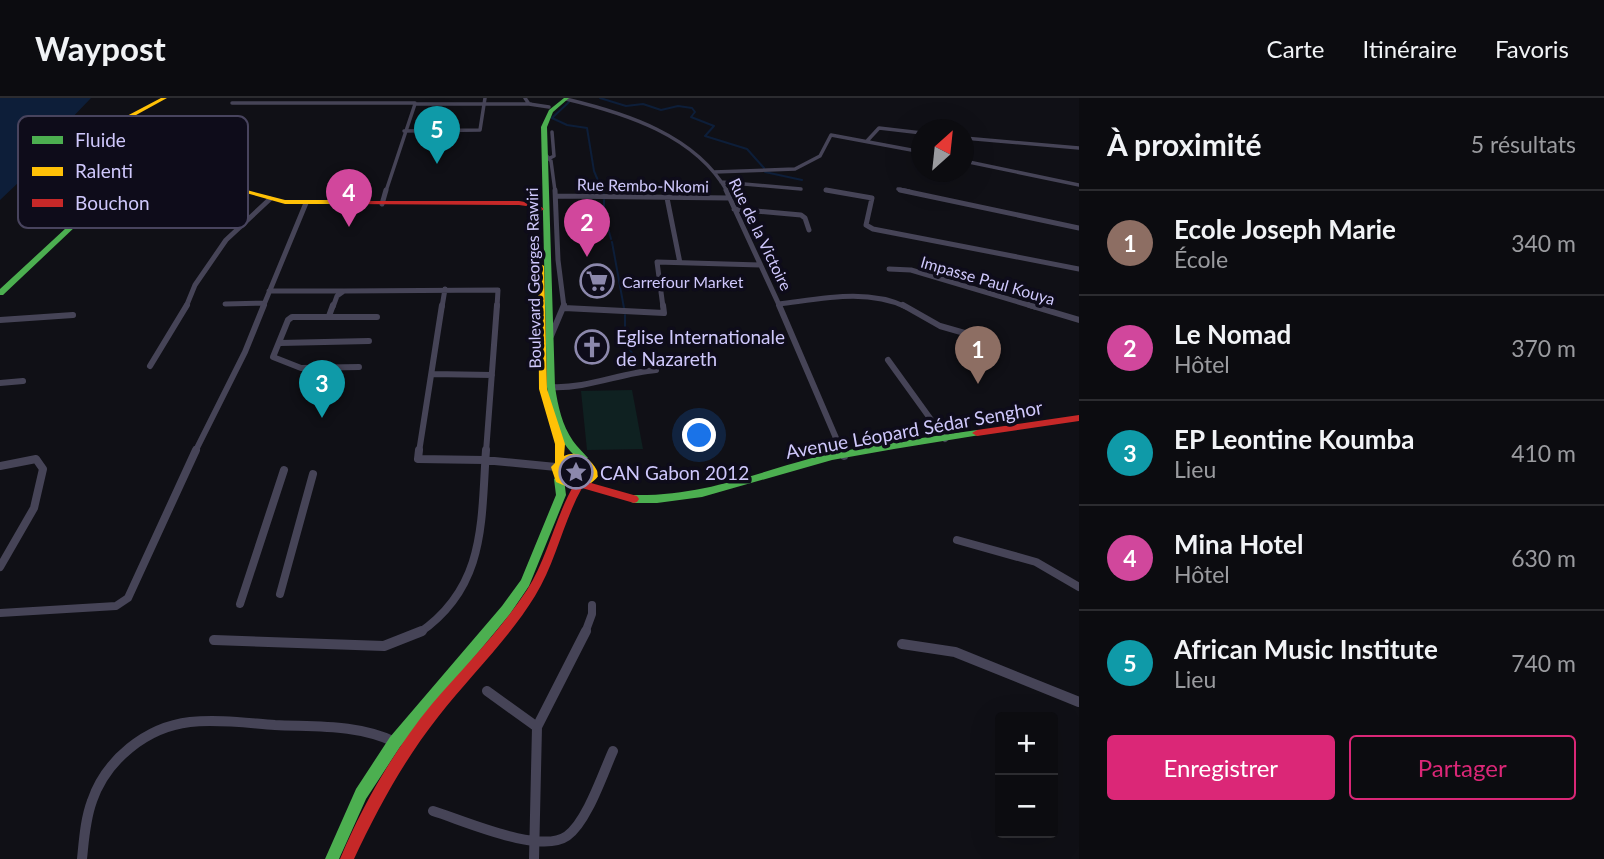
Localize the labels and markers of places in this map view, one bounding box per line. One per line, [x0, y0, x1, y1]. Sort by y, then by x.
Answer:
pin: 5 [414, 106, 460, 164]
pin: 4 [326, 169, 372, 227]
pin: 2 [564, 199, 610, 257]
supermarket icon: Carrefour Market [578, 262, 616, 300]
place label: Carrefour Market [622, 272, 744, 291]
place label: Eglise Internationale de Nazareth [616, 325, 785, 370]
pin: 1 [955, 326, 1001, 384]
church icon: Eglise Internationale de Nazareth [573, 328, 611, 366]
pin: 3 [299, 360, 345, 418]
place icon: CAN Gabon 2012 [557, 453, 595, 491]
place label: CAN Gabon 2012 [600, 461, 749, 484]

